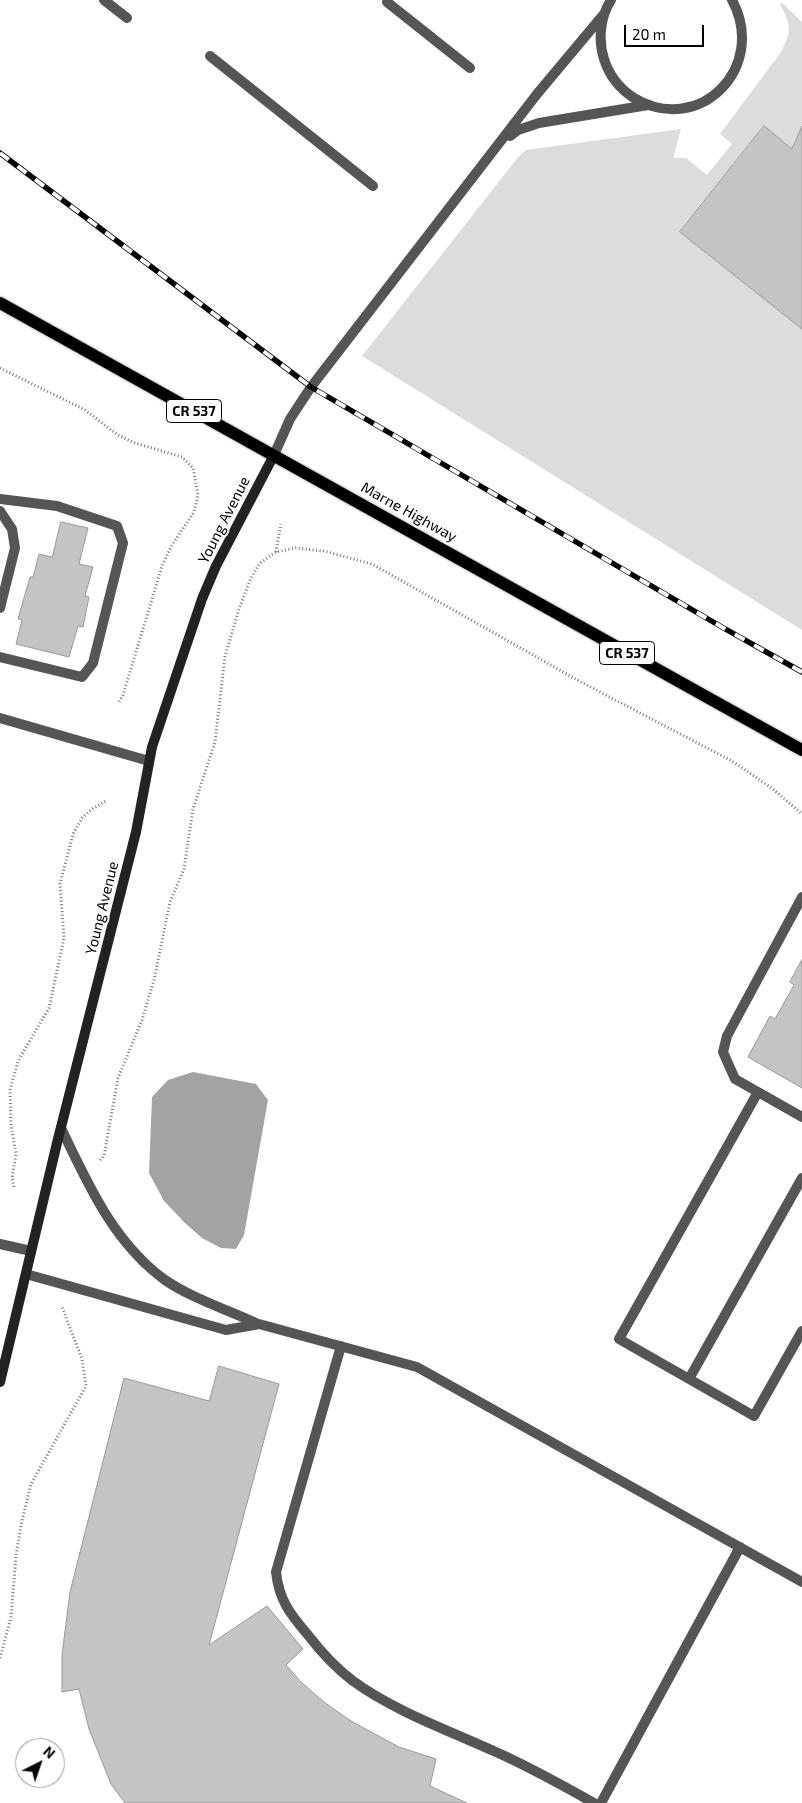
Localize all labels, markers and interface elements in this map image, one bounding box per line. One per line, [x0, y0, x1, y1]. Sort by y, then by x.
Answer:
scale bar [627, 15, 707, 47]
text: 20 m [632, 25, 666, 43]
road number: CR 537 [166, 400, 222, 422]
street label: Young Avenue [194, 473, 254, 567]
street label: Marne Highway [358, 478, 460, 546]
road number: CR 537 [600, 641, 654, 664]
street label: Young Avenue [82, 860, 122, 956]
north arrow [15, 1738, 65, 1788]
text: N [40, 1742, 59, 1762]

